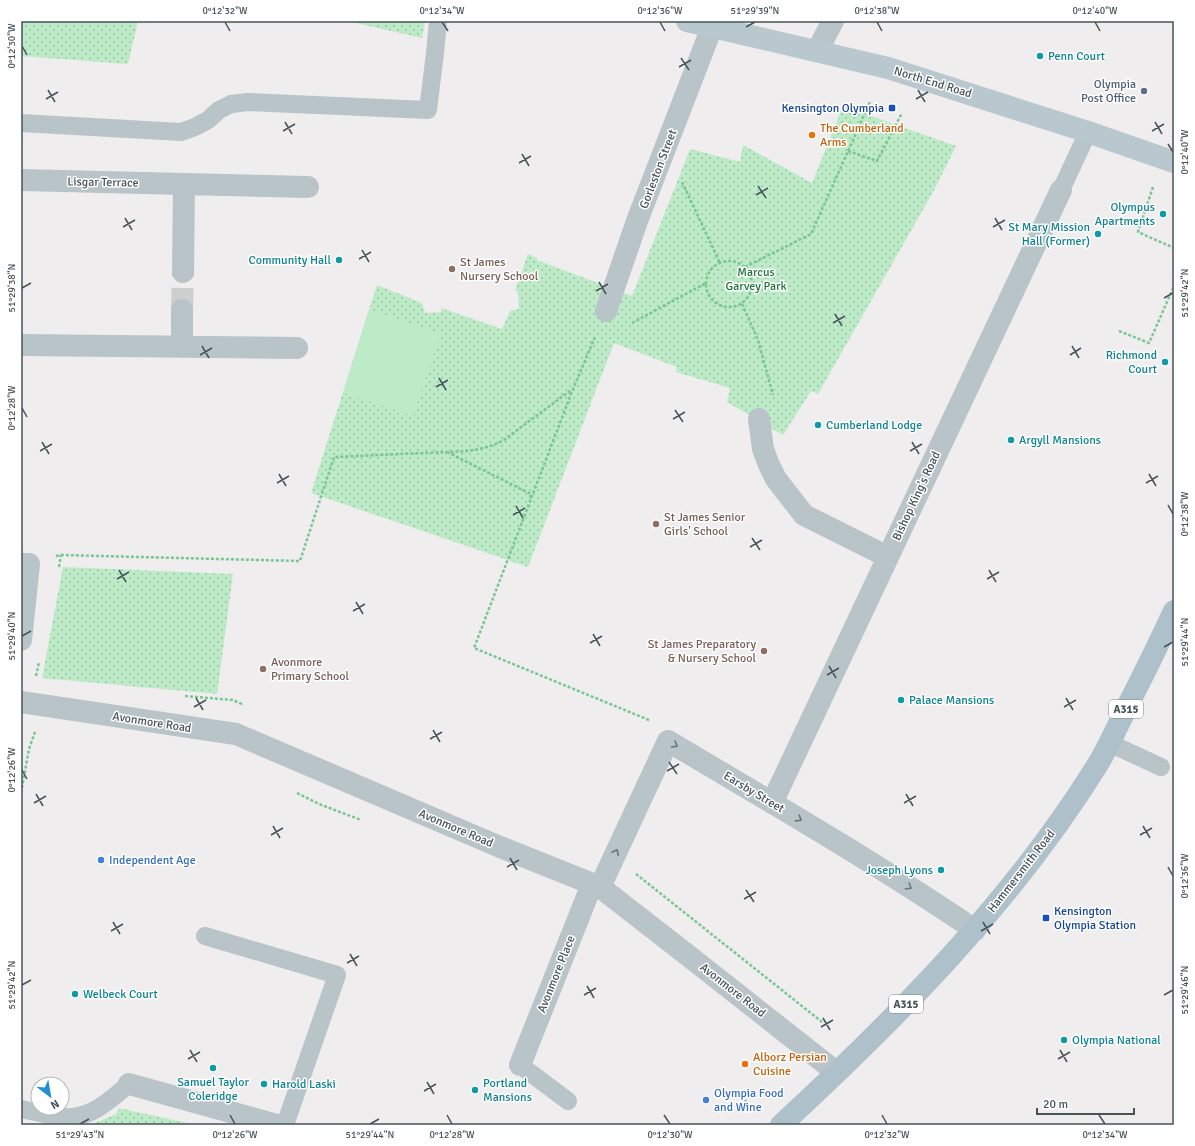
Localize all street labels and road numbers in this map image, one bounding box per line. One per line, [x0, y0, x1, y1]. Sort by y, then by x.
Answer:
street label: North End Road [892, 64, 974, 101]
street label: Gorleston Street [636, 127, 680, 211]
street label: Lisgar Terrace [67, 174, 139, 191]
street label: Bishop King's Road [889, 449, 944, 543]
road number: A315 [1109, 700, 1143, 718]
street label: Avonmore Road [111, 709, 192, 736]
street label: Earsby Street [721, 768, 787, 816]
street label: Avonmore Road [416, 806, 495, 851]
street label: Hammersmith Road [984, 827, 1058, 916]
street label: Avonmore Place [534, 933, 579, 1015]
street label: Avonmore Road [697, 960, 769, 1021]
road number: A315 [889, 995, 923, 1013]

